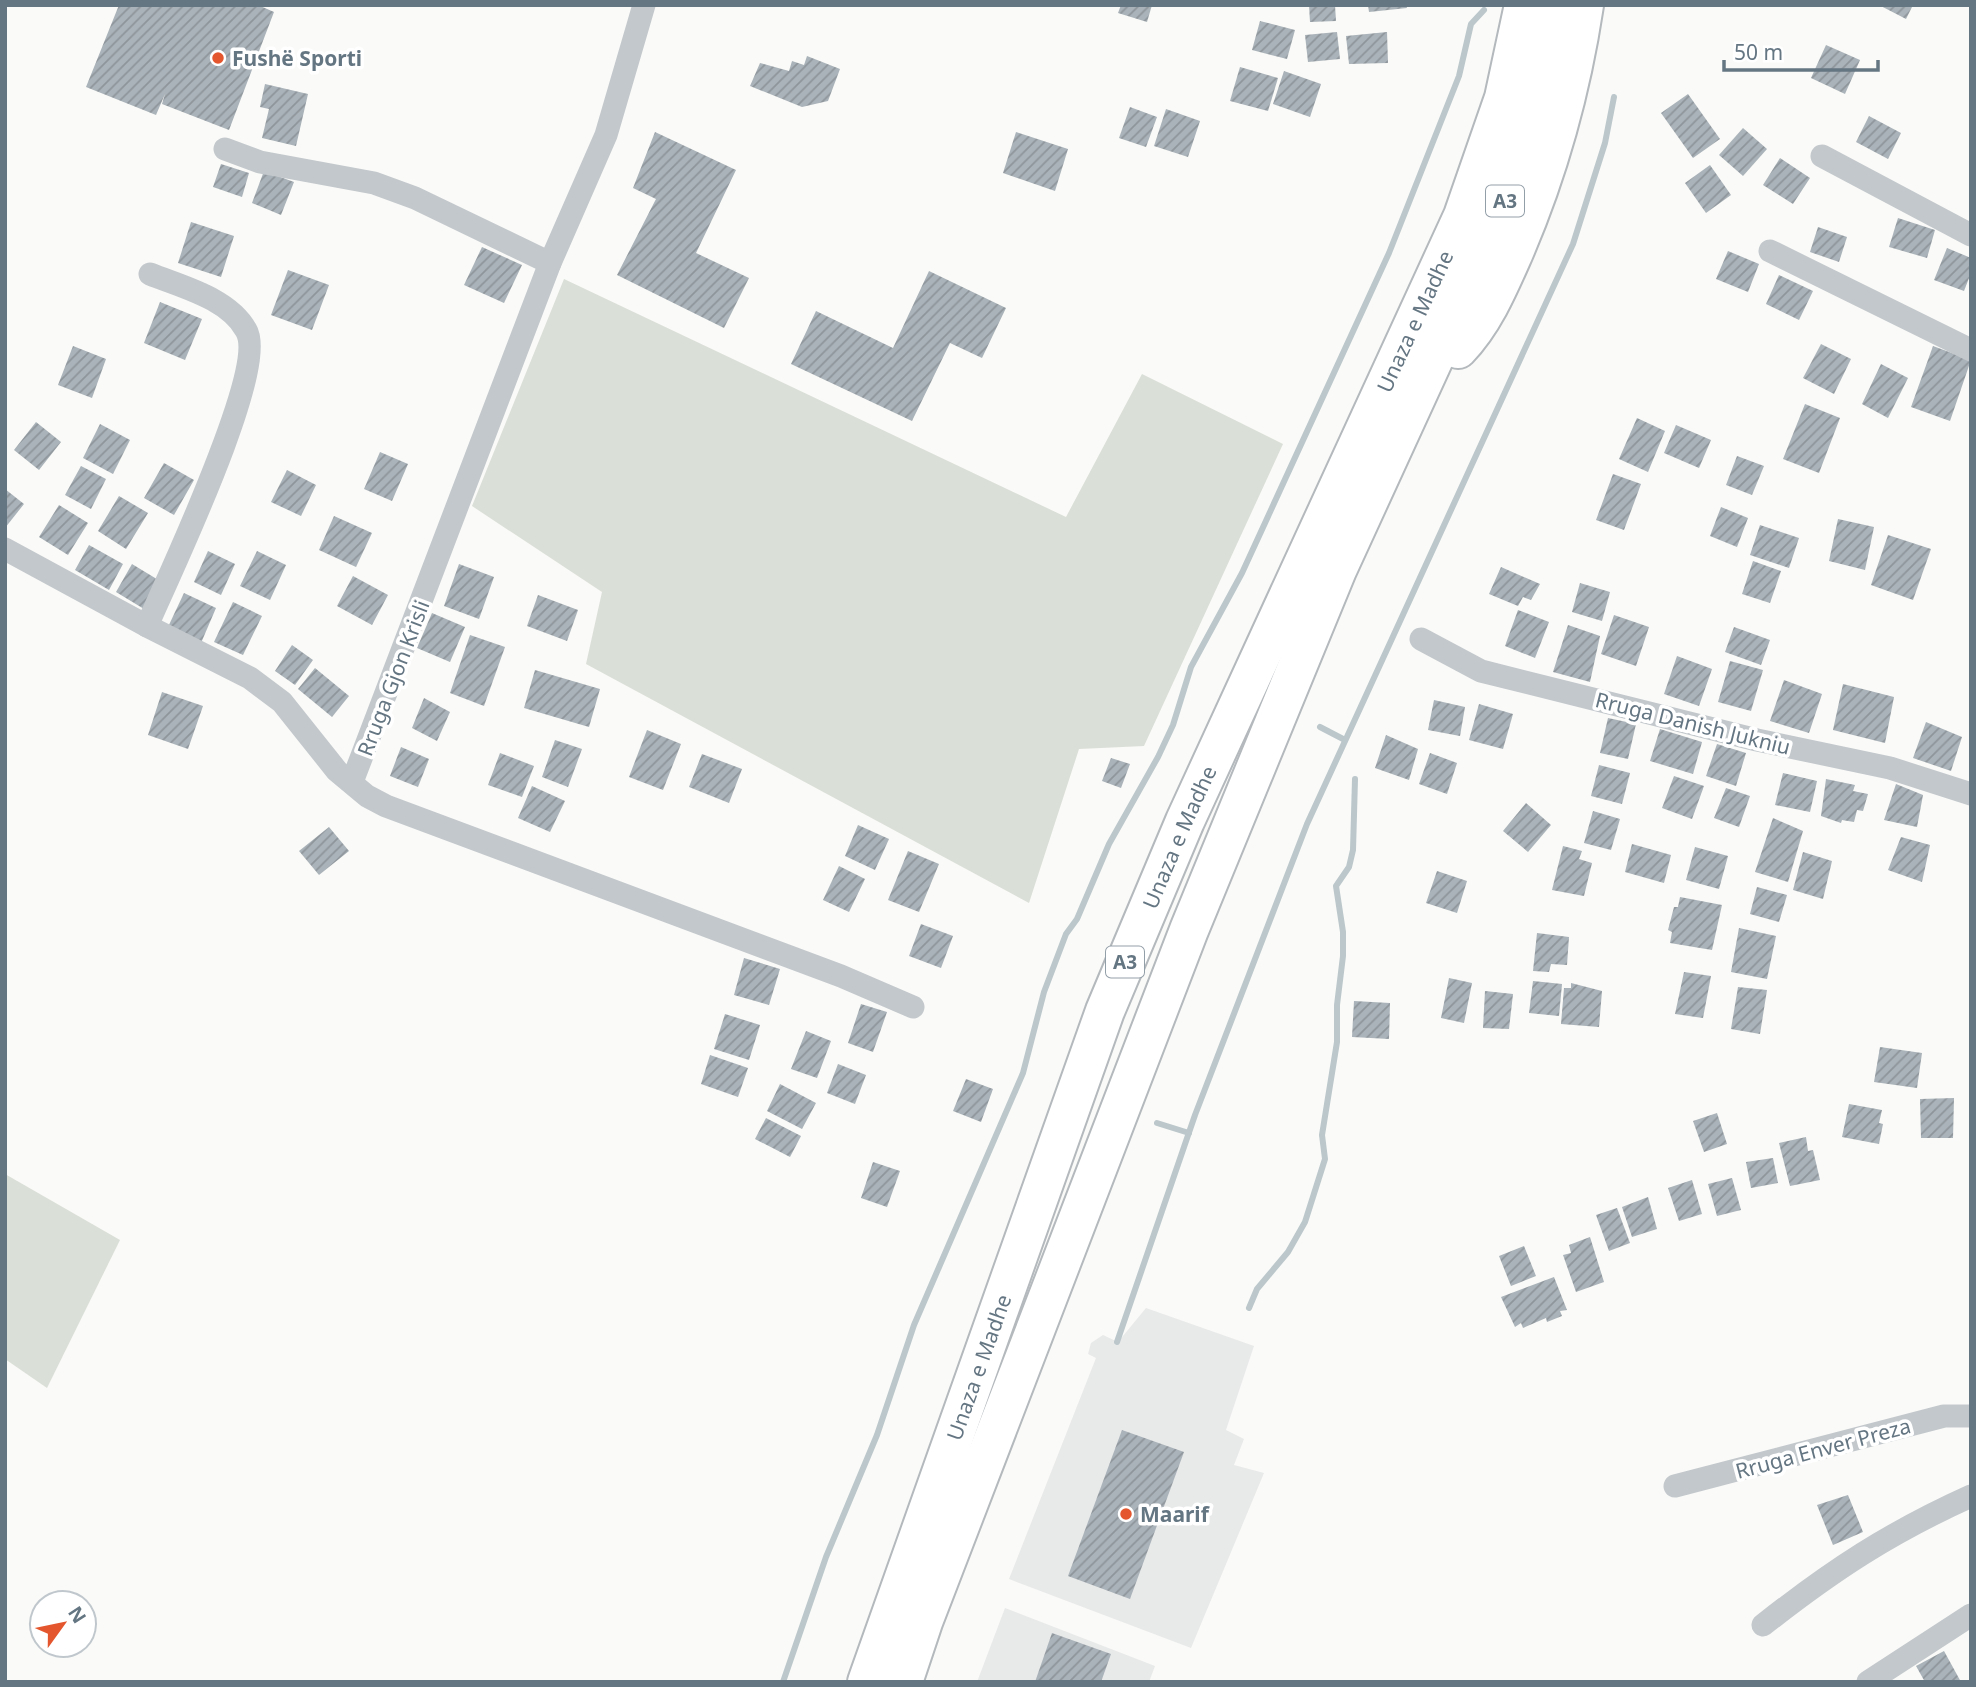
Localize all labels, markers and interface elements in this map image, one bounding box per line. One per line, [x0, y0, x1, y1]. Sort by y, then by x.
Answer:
scale bar [1724, 28, 1878, 72]
text: 50 m [1734, 38, 1783, 66]
place label: Fushë Sporti [232, 44, 362, 72]
marker: Fushë Sporti [210, 50, 226, 66]
road number: A3 [1486, 186, 1524, 216]
street label: Unaza e Madhe [1370, 246, 1459, 397]
street label: Rruga Gjon Krisli [350, 596, 436, 760]
street label: Rruga Danish Jukniu [1593, 685, 1793, 761]
street label: Unaza e Madhe [1136, 761, 1223, 913]
road number: A3 [1106, 946, 1144, 978]
street label: Unaza e Madhe [940, 1290, 1017, 1444]
street label: Rruga Enver Preza [1732, 1411, 1914, 1485]
place label: Maarif [1140, 1500, 1211, 1528]
marker: Maarif [1118, 1506, 1134, 1522]
north arrow [28, 1589, 98, 1659]
text: N [62, 1601, 92, 1628]

